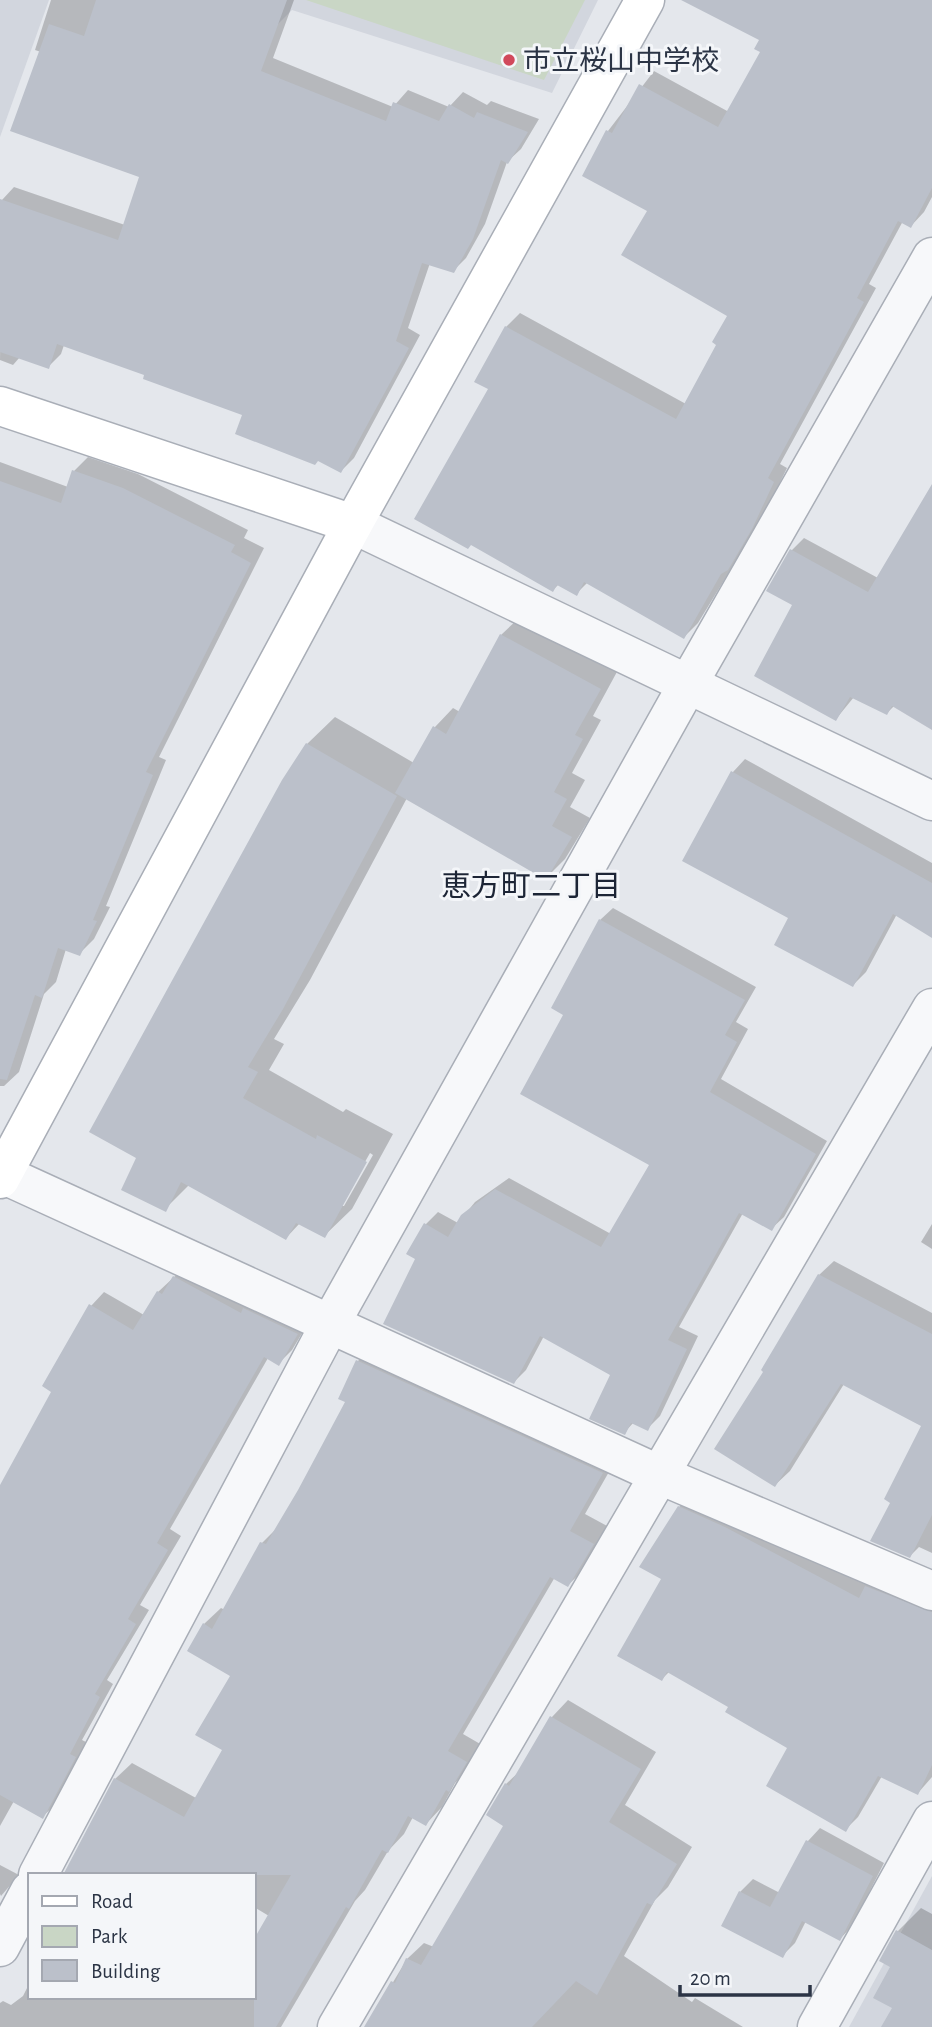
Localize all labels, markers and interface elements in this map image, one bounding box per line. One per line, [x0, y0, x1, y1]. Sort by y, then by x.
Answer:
place label: 市立桜山中学校 [523, 46, 719, 76]
marker: 市立桜山中学校 [501, 52, 517, 68]
district label: 恵方町二丁目 [441, 870, 621, 902]
legend [28, 1873, 256, 1999]
text: Road [91, 1891, 133, 1912]
text: Park [91, 1926, 128, 1947]
scale bar [680, 1954, 810, 1998]
text: Building [91, 1961, 161, 1982]
text: 20 m [690, 1968, 731, 1989]

